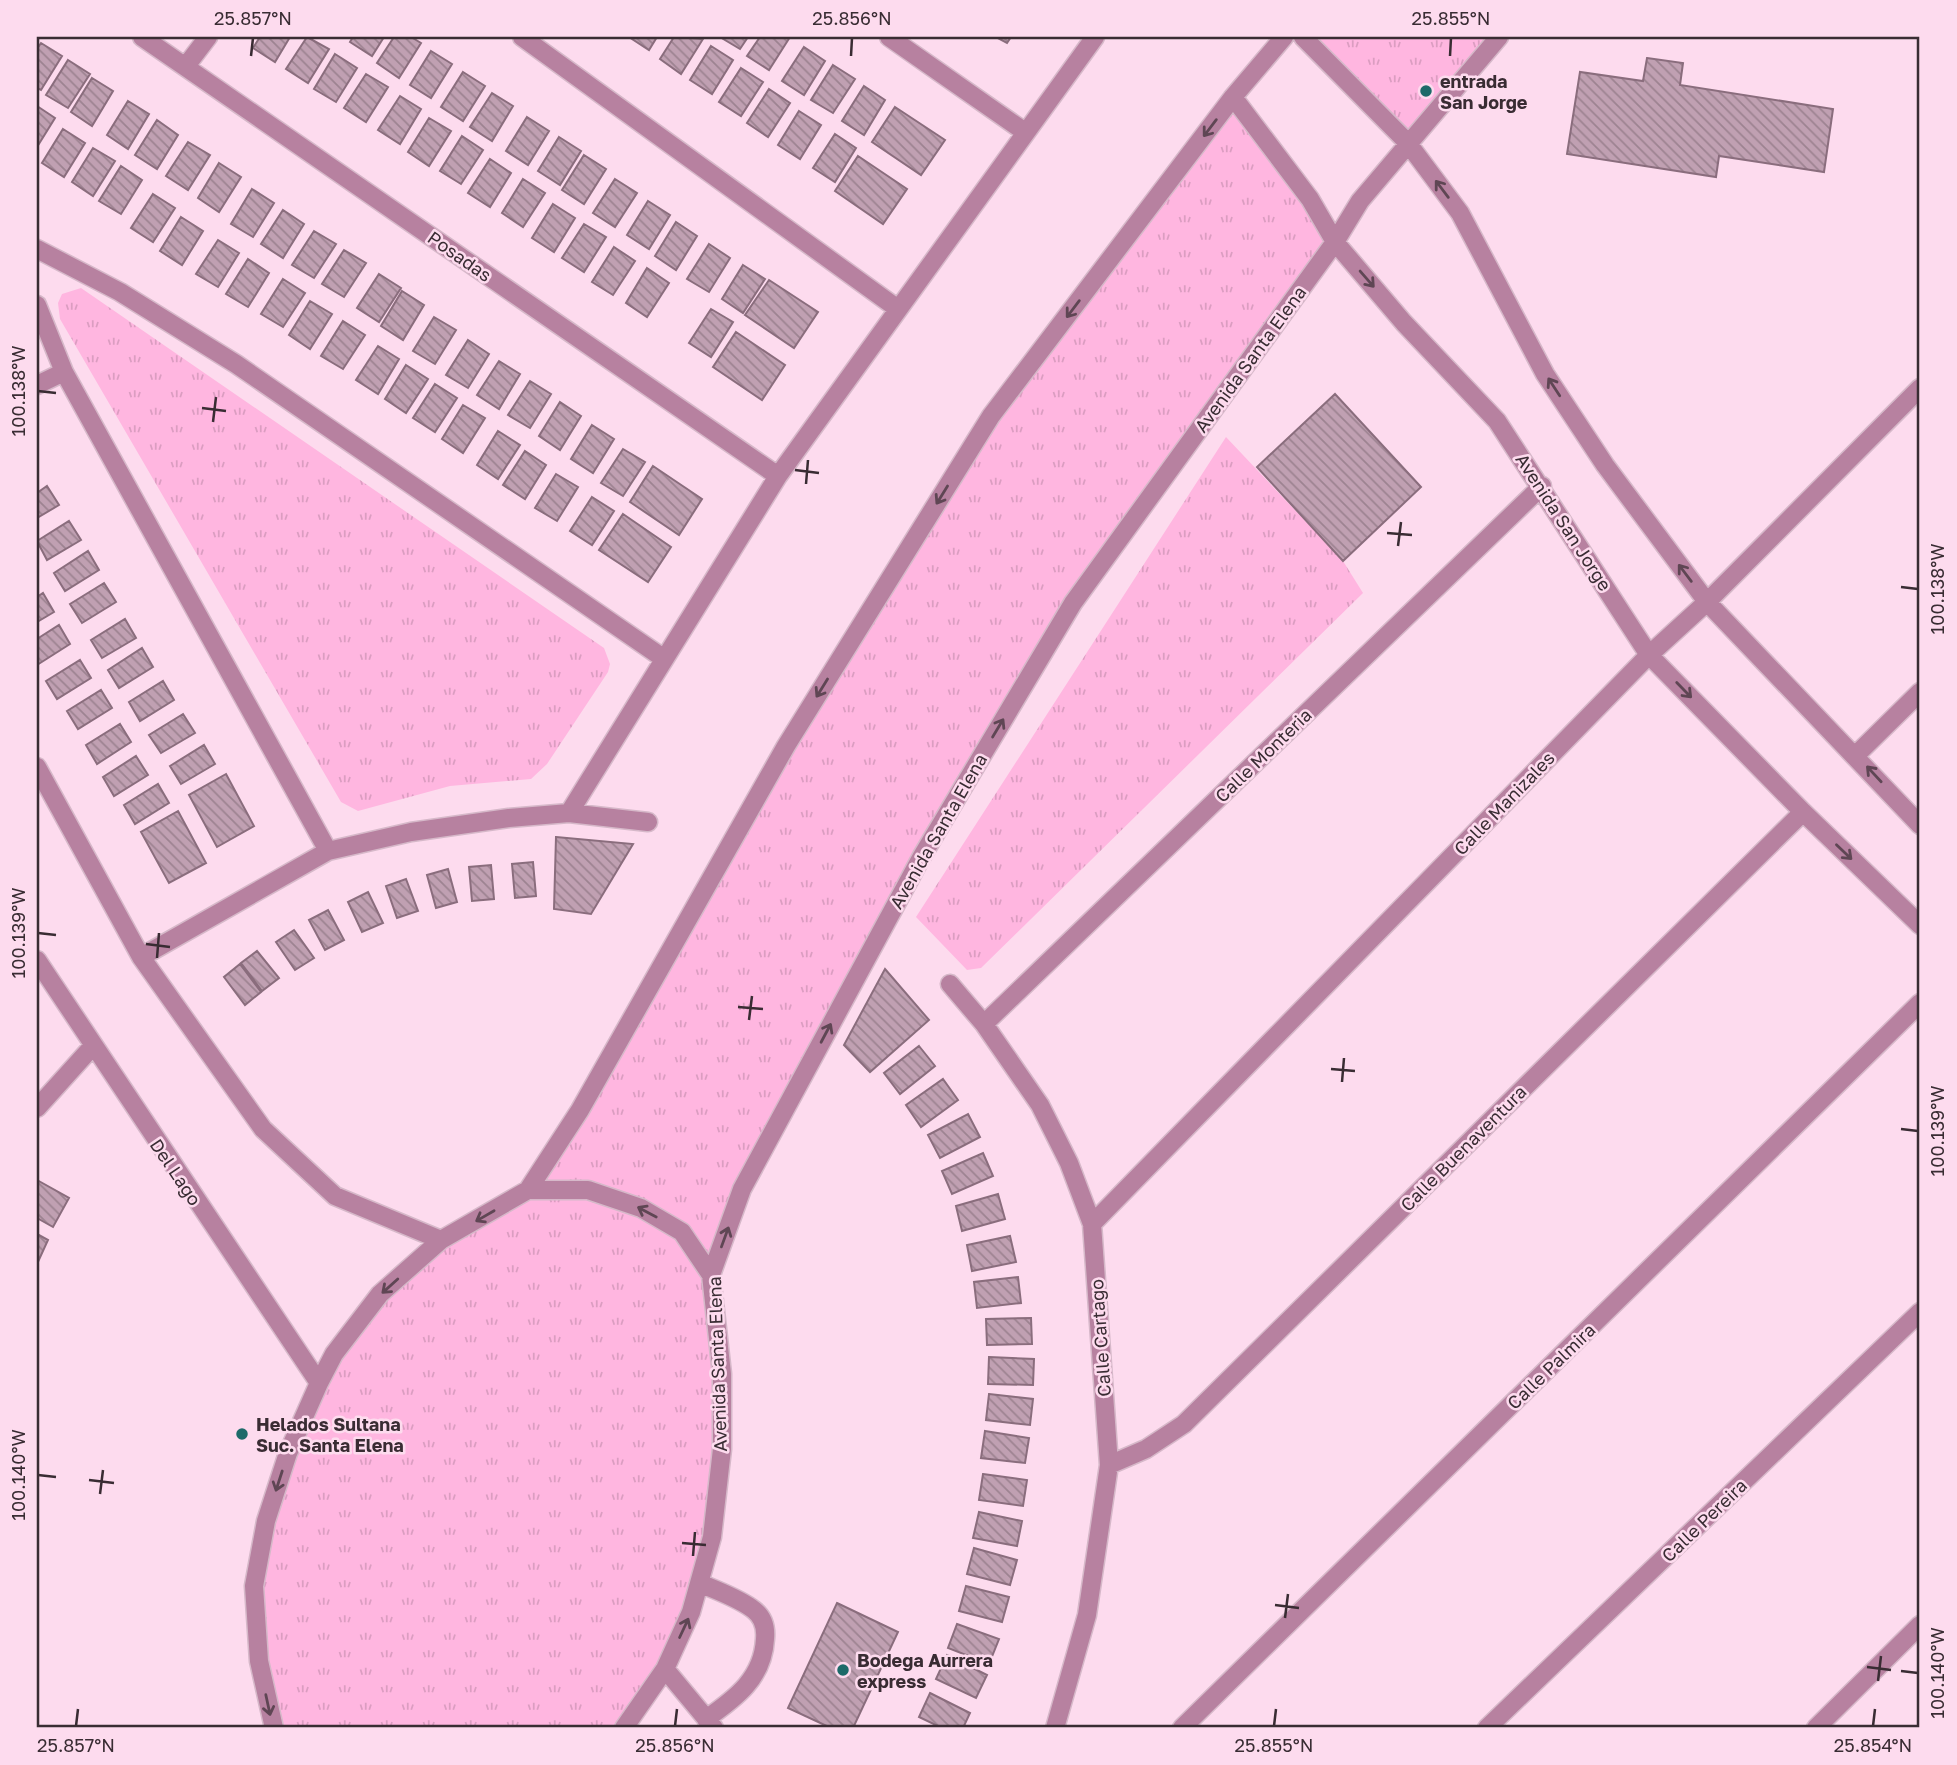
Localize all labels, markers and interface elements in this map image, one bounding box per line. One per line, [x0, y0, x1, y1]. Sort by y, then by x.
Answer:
text: 25.857°N [214, 7, 292, 29]
text: 25.856°N [812, 7, 892, 29]
text: 25.855°N [1412, 7, 1490, 29]
place label: entrada San Jorge [1440, 70, 1528, 113]
marker: entrada San Jorge [1418, 83, 1434, 99]
one-way arrow [1203, 118, 1218, 137]
one-way arrow [1435, 180, 1450, 199]
street label: Posadas [424, 226, 496, 286]
one-way arrow [1359, 270, 1375, 288]
street label: Avenida Santa Elena [1190, 282, 1310, 436]
one-way arrow [1065, 299, 1080, 318]
text: 100.138°W [7, 346, 29, 437]
one-way arrow [1547, 378, 1561, 397]
street label: Avenida San Jorge [1511, 449, 1617, 595]
one-way arrow [935, 485, 950, 504]
text: 100.138°W [1926, 544, 1948, 635]
one-way arrow [1678, 564, 1693, 582]
one-way arrow [814, 678, 828, 698]
one-way arrow [1675, 681, 1692, 698]
street label: Calle Monteria [1210, 703, 1316, 807]
one-way arrow [991, 719, 1005, 739]
street label: Calle Manizales [1449, 747, 1559, 859]
street label: Avenida Santa Elena [885, 750, 991, 912]
one-way arrow [1866, 765, 1882, 783]
one-way arrow [1835, 843, 1852, 860]
text: 100.139°W [7, 888, 29, 978]
one-way arrow [819, 1024, 833, 1044]
street label: Calle Buenaventura [1395, 1080, 1531, 1216]
text: 100.139°W [1926, 1086, 1948, 1176]
street label: Del Lago [146, 1134, 206, 1210]
one-way arrow [637, 1205, 657, 1219]
one-way arrow [476, 1209, 496, 1223]
one-way arrow [720, 1226, 732, 1248]
street label: Avenida Santa Elena [703, 1276, 731, 1452]
one-way arrow [382, 1277, 399, 1294]
street label: Calle Cartago [1085, 1279, 1115, 1397]
street label: Calle Palmira [1502, 1318, 1600, 1414]
place label: Helados Sultana Suc. Santa Elena [256, 1413, 404, 1456]
marker: Helados Sultana Suc. Santa Elena [234, 1426, 250, 1442]
text: 100.140°W [7, 1429, 29, 1521]
one-way arrow [272, 1470, 284, 1492]
street label: Calle Pereira [1657, 1474, 1751, 1566]
one-way arrow [678, 1618, 691, 1639]
text: 100.140°W [1926, 1627, 1948, 1719]
place label: Bodega Aurrera express [857, 1649, 993, 1692]
marker: Bodega Aurrera express [835, 1662, 851, 1678]
one-way arrow [261, 1693, 275, 1716]
text: 25.857°N [37, 1734, 115, 1756]
text: 25.856°N [635, 1734, 715, 1756]
text: 25.855°N [1235, 1734, 1313, 1756]
text: 25.854°N [1834, 1734, 1912, 1756]

